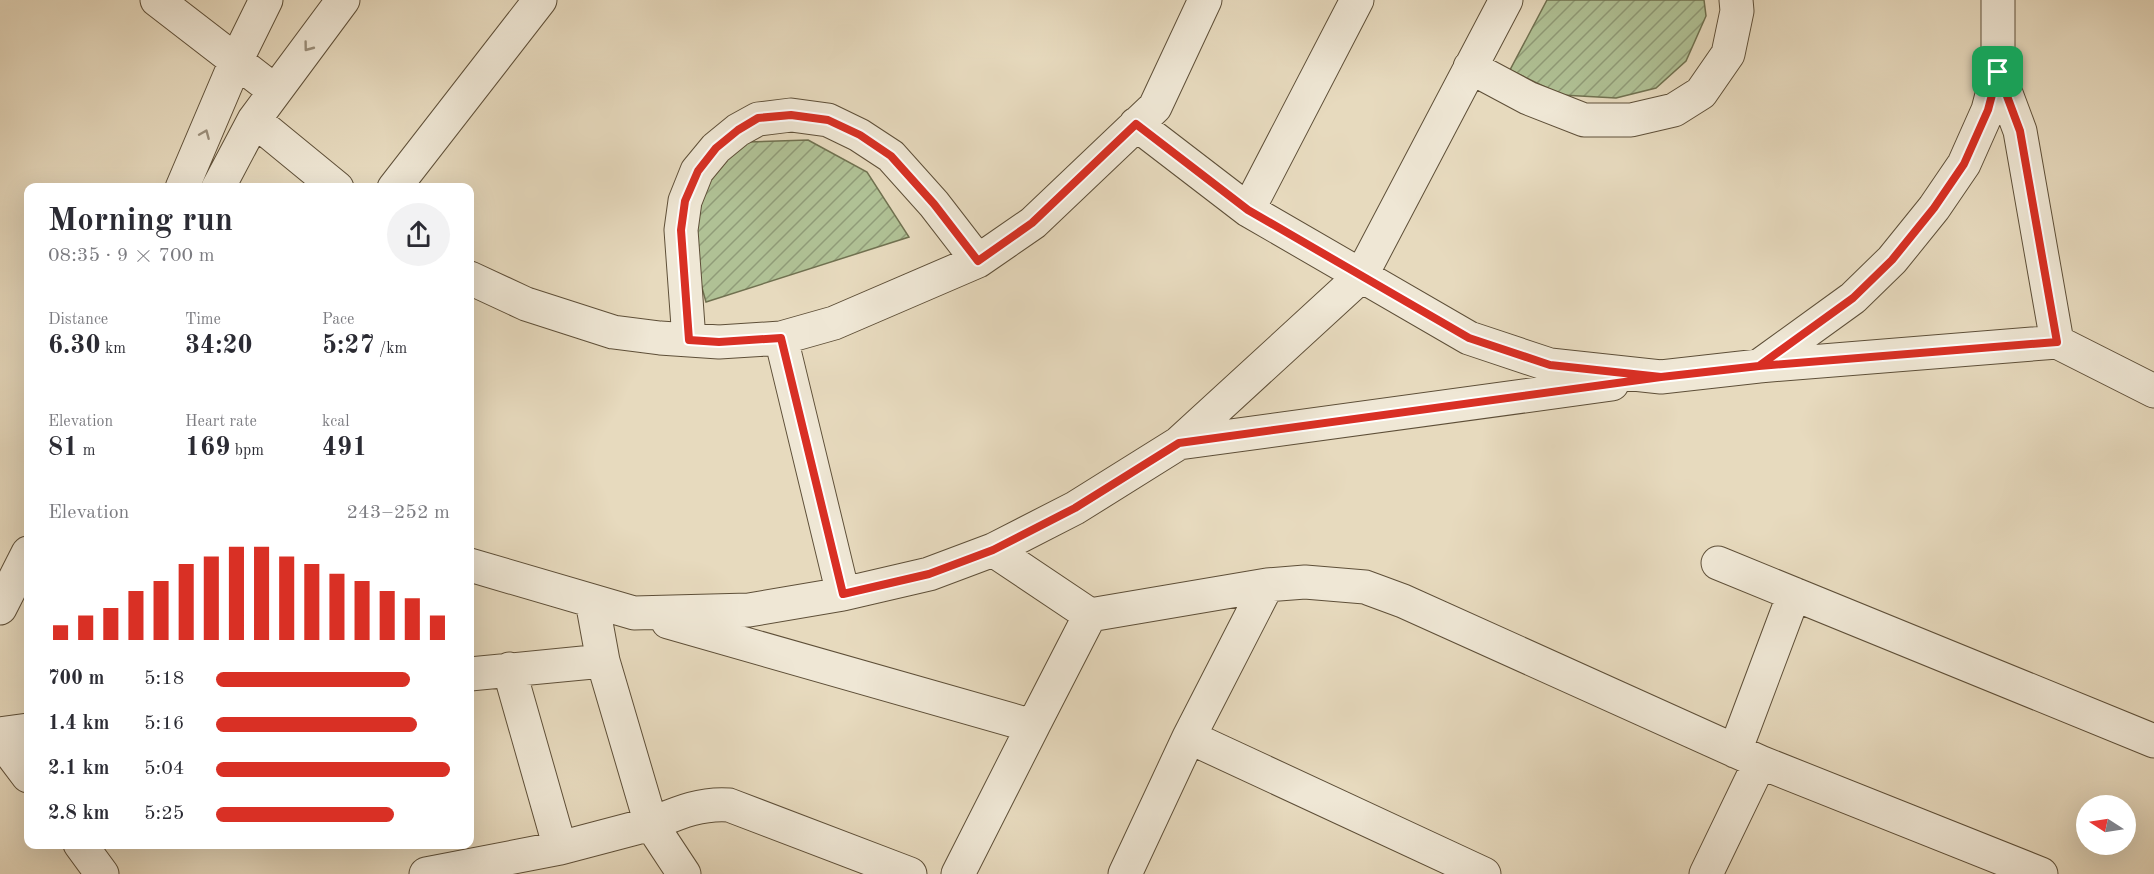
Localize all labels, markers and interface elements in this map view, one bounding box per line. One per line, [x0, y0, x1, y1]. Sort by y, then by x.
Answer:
one-way arrow [304, 40, 315, 51]
pin [1972, 46, 2023, 97]
icon: arrive [1981, 55, 2014, 88]
one-way arrow [198, 129, 210, 140]
button: share [387, 203, 450, 266]
text: Morning run [48, 205, 233, 238]
text: 08:35 · 9 × 700 m [48, 246, 215, 266]
text: Distance [48, 312, 108, 328]
text: Time [185, 312, 221, 328]
text: Pace [322, 312, 354, 328]
text: 6.30 [48, 333, 101, 359]
text: 34:20 [185, 333, 253, 359]
text: 5:27 [322, 333, 375, 359]
text: km [101, 341, 126, 357]
text: /km [375, 341, 407, 357]
text: Elevation [48, 414, 113, 430]
text: Heart rate [185, 414, 257, 430]
text: kcal [322, 414, 350, 430]
text: 81 [48, 435, 78, 461]
text: 169 [185, 435, 230, 461]
text: 491 [322, 435, 367, 461]
text: m [78, 443, 95, 459]
text: bpm [230, 443, 264, 459]
text: Elevation [48, 503, 129, 523]
text: 243–252 m [347, 503, 450, 523]
text: 700 m [48, 669, 104, 689]
text: 5:18 [144, 669, 184, 689]
text: 1.4 km [48, 714, 110, 734]
text: 5:16 [144, 714, 184, 734]
text: 2.1 km [48, 759, 110, 779]
text: 5:04 [144, 759, 184, 779]
north arrow [2076, 795, 2136, 855]
map controls [2076, 795, 2136, 855]
text: 2.8 km [48, 804, 110, 824]
text: 5:25 [144, 804, 184, 824]

